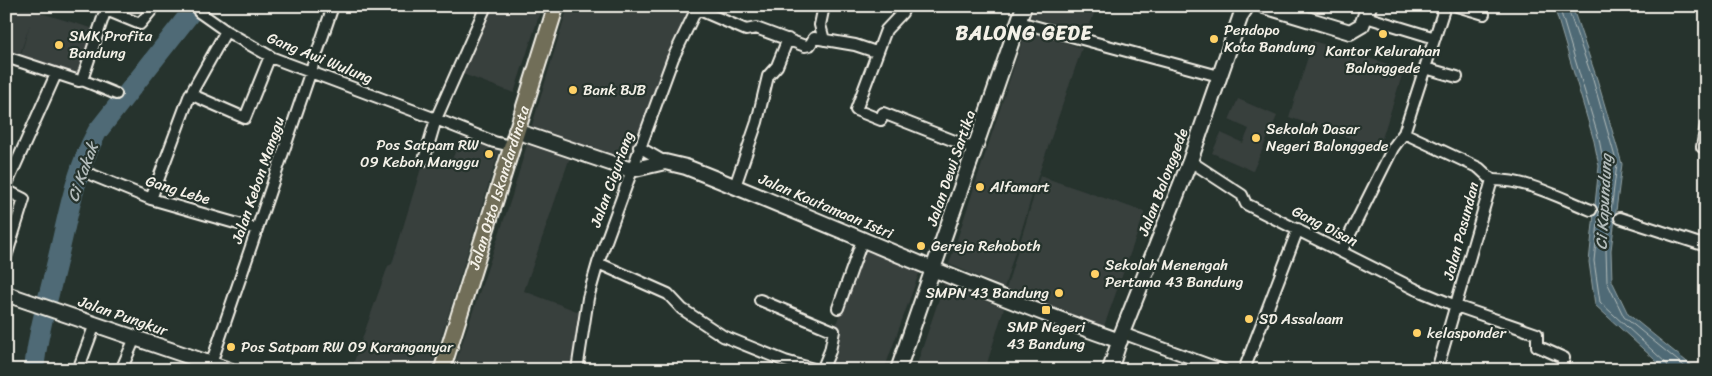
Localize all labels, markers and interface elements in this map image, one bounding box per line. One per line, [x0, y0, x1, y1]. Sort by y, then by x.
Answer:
district label: BALONG GEDE [955, 16, 1093, 51]
place label: Pendopo Kota Bandung [1224, 17, 1316, 60]
place label: SMK Profita Bandung [69, 23, 153, 66]
street label: Gang Awi Wulung [263, 25, 377, 91]
marker: Kantor Kelurahan Balonggede [1377, 28, 1389, 40]
marker: Pendopo Kota Bandung [1208, 33, 1220, 45]
place label: Kantor Kelurahan Balonggede [1326, 38, 1440, 81]
marker: SMK Profita Bandung [53, 39, 65, 51]
place label: Bank BJB [583, 77, 647, 103]
marker: Bank BJB [567, 84, 579, 96]
street label: Jalan Otto Iskandardinata [461, 102, 537, 274]
street label: Jalan Dewi Sartika [919, 106, 983, 230]
street label: Jalan Kebon Manggu [224, 113, 292, 248]
place label: Sekolah Dasar Negeri Balonggede [1266, 116, 1389, 159]
street label: Jalan Balonggede [1130, 124, 1195, 241]
street label: Jalan Ciguriang [582, 127, 641, 232]
place label: Pos Satpam RW 09 Kebon Manggu [360, 132, 479, 175]
marker: Sekolah Dasar Negeri Balonggede [1250, 132, 1262, 144]
water label: Ci Kakak [58, 136, 107, 206]
marker: Pos Satpam RW 09 Kebon Manggu [483, 148, 495, 160]
water label: Ci Kapundung [1587, 152, 1621, 251]
street label: Jalan Kautamaan Istri [754, 165, 898, 246]
street label: Gang Lebe [142, 168, 214, 212]
place label: Alfamart [989, 174, 1050, 200]
street label: Jalan Pasundan [1435, 179, 1487, 284]
marker: Alfamart [974, 181, 986, 193]
street label: Gang Disan [1287, 198, 1363, 254]
place label: Gereja Rehoboth [931, 233, 1041, 259]
marker: Gereja Rehoboth [915, 240, 927, 252]
place label: Sekolah Menengah Pertama 43 Bandung [1105, 252, 1244, 295]
marker: Sekolah Menengah Pertama 43 Bandung [1089, 268, 1101, 280]
place label: SMPN 43 Bandung [925, 280, 1049, 306]
marker: SMPN 43 Bandung [1053, 287, 1065, 299]
street label: Jalan Pungkur [74, 288, 172, 344]
marker: SMP Negeri 43 Bandung [1040, 304, 1052, 316]
place label: SD Assalaam [1259, 306, 1344, 332]
marker: SD Assalaam [1243, 313, 1255, 325]
place label: SMP Negeri 43 Bandung [1007, 314, 1086, 357]
place label: kelasponder [1427, 320, 1507, 346]
marker: kelasponder [1411, 327, 1423, 339]
place label: Pos Satpam RW 09 Karanganyar [241, 334, 454, 360]
marker: Pos Satpam RW 09 Karanganyar [225, 341, 237, 353]

